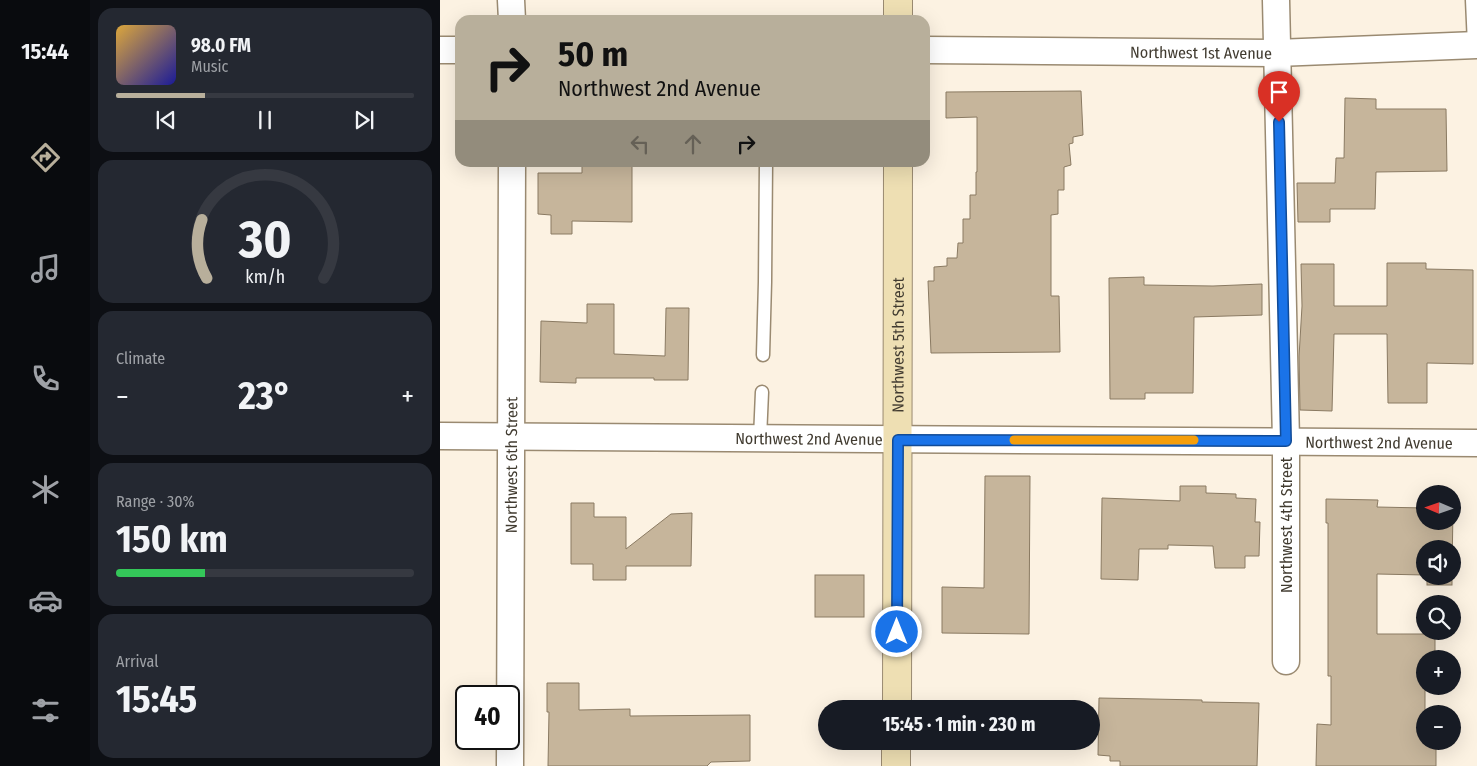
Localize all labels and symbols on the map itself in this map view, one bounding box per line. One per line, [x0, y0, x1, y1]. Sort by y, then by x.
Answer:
street label: Northwest 1st Avenue [1130, 42, 1272, 62]
pin [1258, 71, 1300, 122]
street label: Northwest 5th Street [888, 276, 907, 413]
street label: Northwest 6th Street [501, 396, 521, 533]
street label: Northwest 2nd Avenue [735, 428, 883, 448]
street label: Northwest 2nd Avenue [1305, 432, 1453, 452]
street label: Northwest 4th Street [1277, 456, 1296, 593]
north arrow [1416, 485, 1461, 530]
position arrow [870, 605, 922, 657]
speed limit sign: 40 [455, 685, 520, 750]

